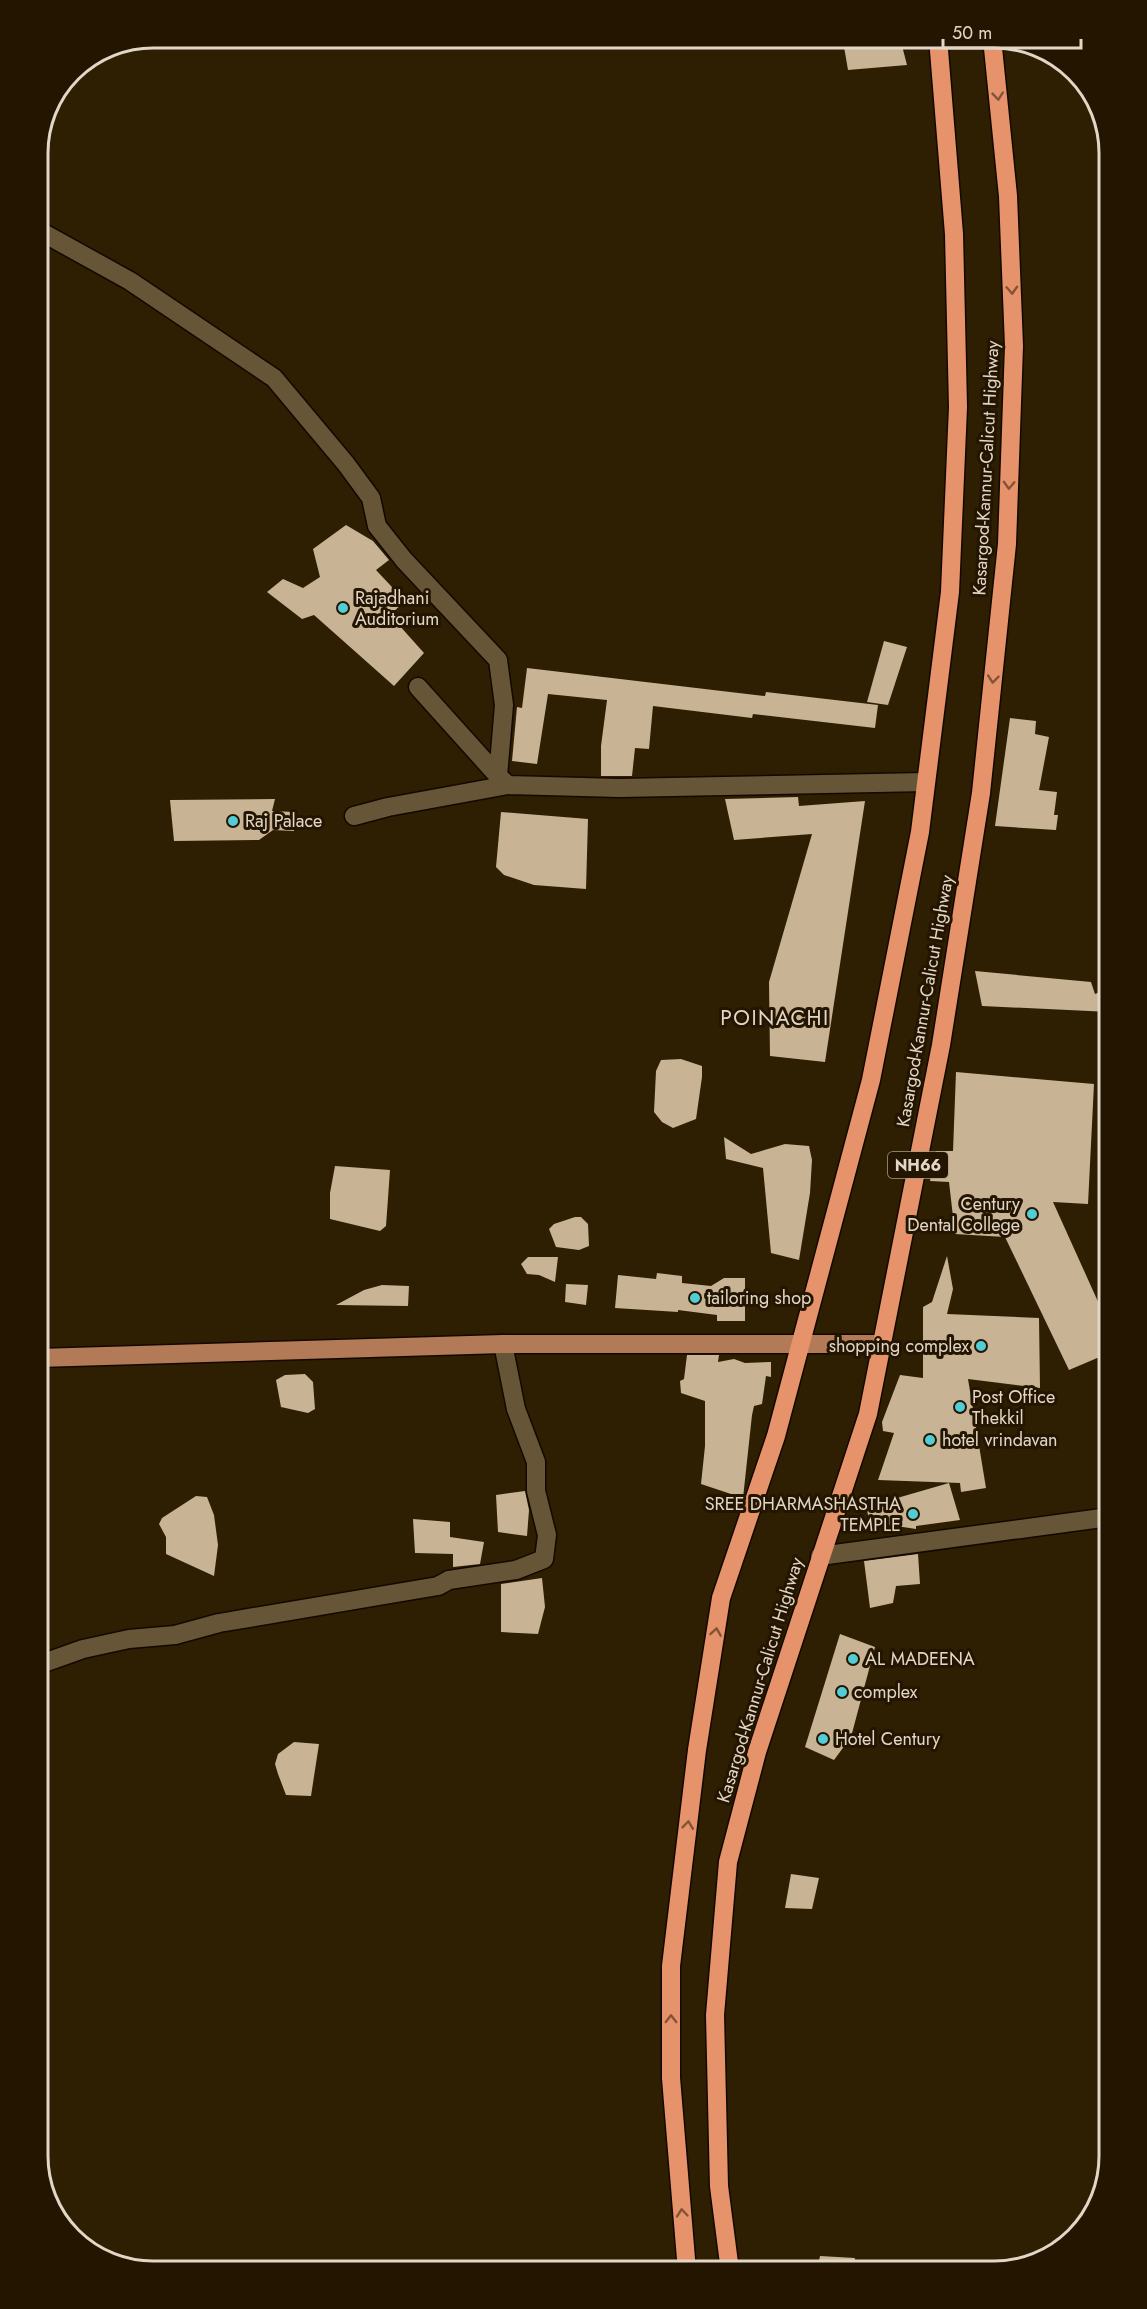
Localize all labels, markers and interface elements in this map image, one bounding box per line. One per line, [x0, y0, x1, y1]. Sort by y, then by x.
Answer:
scale bar [943, 12, 1081, 50]
text: 50 m [952, 20, 992, 46]
one-way arrow [991, 91, 1004, 101]
one-way arrow [1005, 286, 1018, 295]
street label: Kasargod-Kannur-Calicut Highway [966, 340, 1006, 596]
one-way arrow [1003, 481, 1016, 490]
place label: Rajadhani Auditorium [355, 585, 439, 632]
marker: Rajadhani Auditorium [336, 601, 350, 615]
one-way arrow [987, 675, 1000, 684]
place label: Raj Palace [245, 808, 322, 834]
marker: Raj Palace [226, 814, 240, 828]
street label: Kasargod-Kannur-Calicut Highway [890, 873, 960, 1129]
district label: POINACHI [720, 1003, 830, 1033]
road number: NH66 [888, 1152, 948, 1178]
place label: Century Dental College [907, 1191, 1020, 1238]
marker: Century Dental College [1025, 1207, 1039, 1221]
place label: tailoring shop [707, 1285, 811, 1311]
marker: tailoring shop [688, 1291, 702, 1305]
place label: shopping complex [829, 1333, 969, 1359]
marker: shopping complex [974, 1339, 988, 1353]
place label: Post Office Thekkil [972, 1384, 1055, 1431]
marker: Post Office Thekkil [953, 1400, 967, 1414]
place label: hotel vrindavan [942, 1427, 1058, 1453]
marker: hotel vrindavan [923, 1433, 937, 1447]
place label: SREE DHARMASHASTHA TEMPLE [705, 1491, 901, 1538]
marker: SREE DHARMASHASTHA TEMPLE [906, 1507, 920, 1521]
street label: Kasargod-Kannur-Calicut Highway [710, 1554, 810, 1806]
one-way arrow [709, 1627, 721, 1636]
place label: AL MADEENA [865, 1646, 975, 1672]
marker: AL MADEENA [846, 1652, 860, 1666]
place label: complex [854, 1679, 918, 1705]
marker: complex [835, 1685, 849, 1699]
place label: Hotel Century [835, 1726, 940, 1752]
marker: Hotel Century [816, 1732, 830, 1746]
one-way arrow [681, 1820, 694, 1829]
one-way arrow [665, 2014, 677, 2023]
one-way arrow [676, 2209, 689, 2218]

